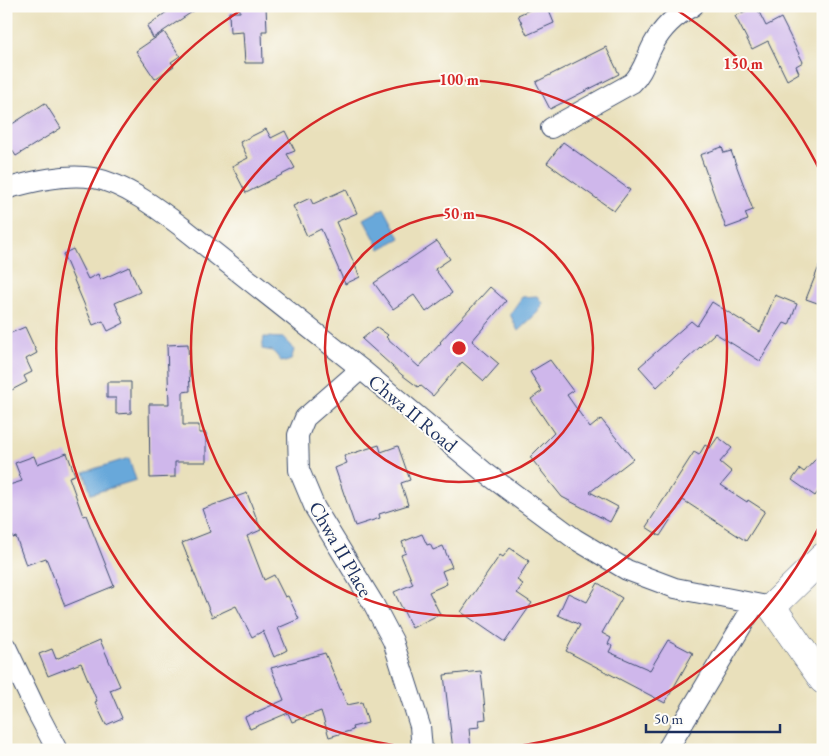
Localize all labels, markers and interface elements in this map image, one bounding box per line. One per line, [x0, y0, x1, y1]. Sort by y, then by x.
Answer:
text: 150 m [723, 54, 763, 73]
text: 100 m [439, 70, 479, 89]
text: 50 m [443, 204, 475, 223]
centre of rings [450, 339, 468, 357]
street label: Chwa II Road [363, 368, 464, 459]
street label: Chwa II Place [303, 496, 379, 602]
scale bar [646, 701, 780, 733]
text: 50 m [654, 709, 683, 728]

